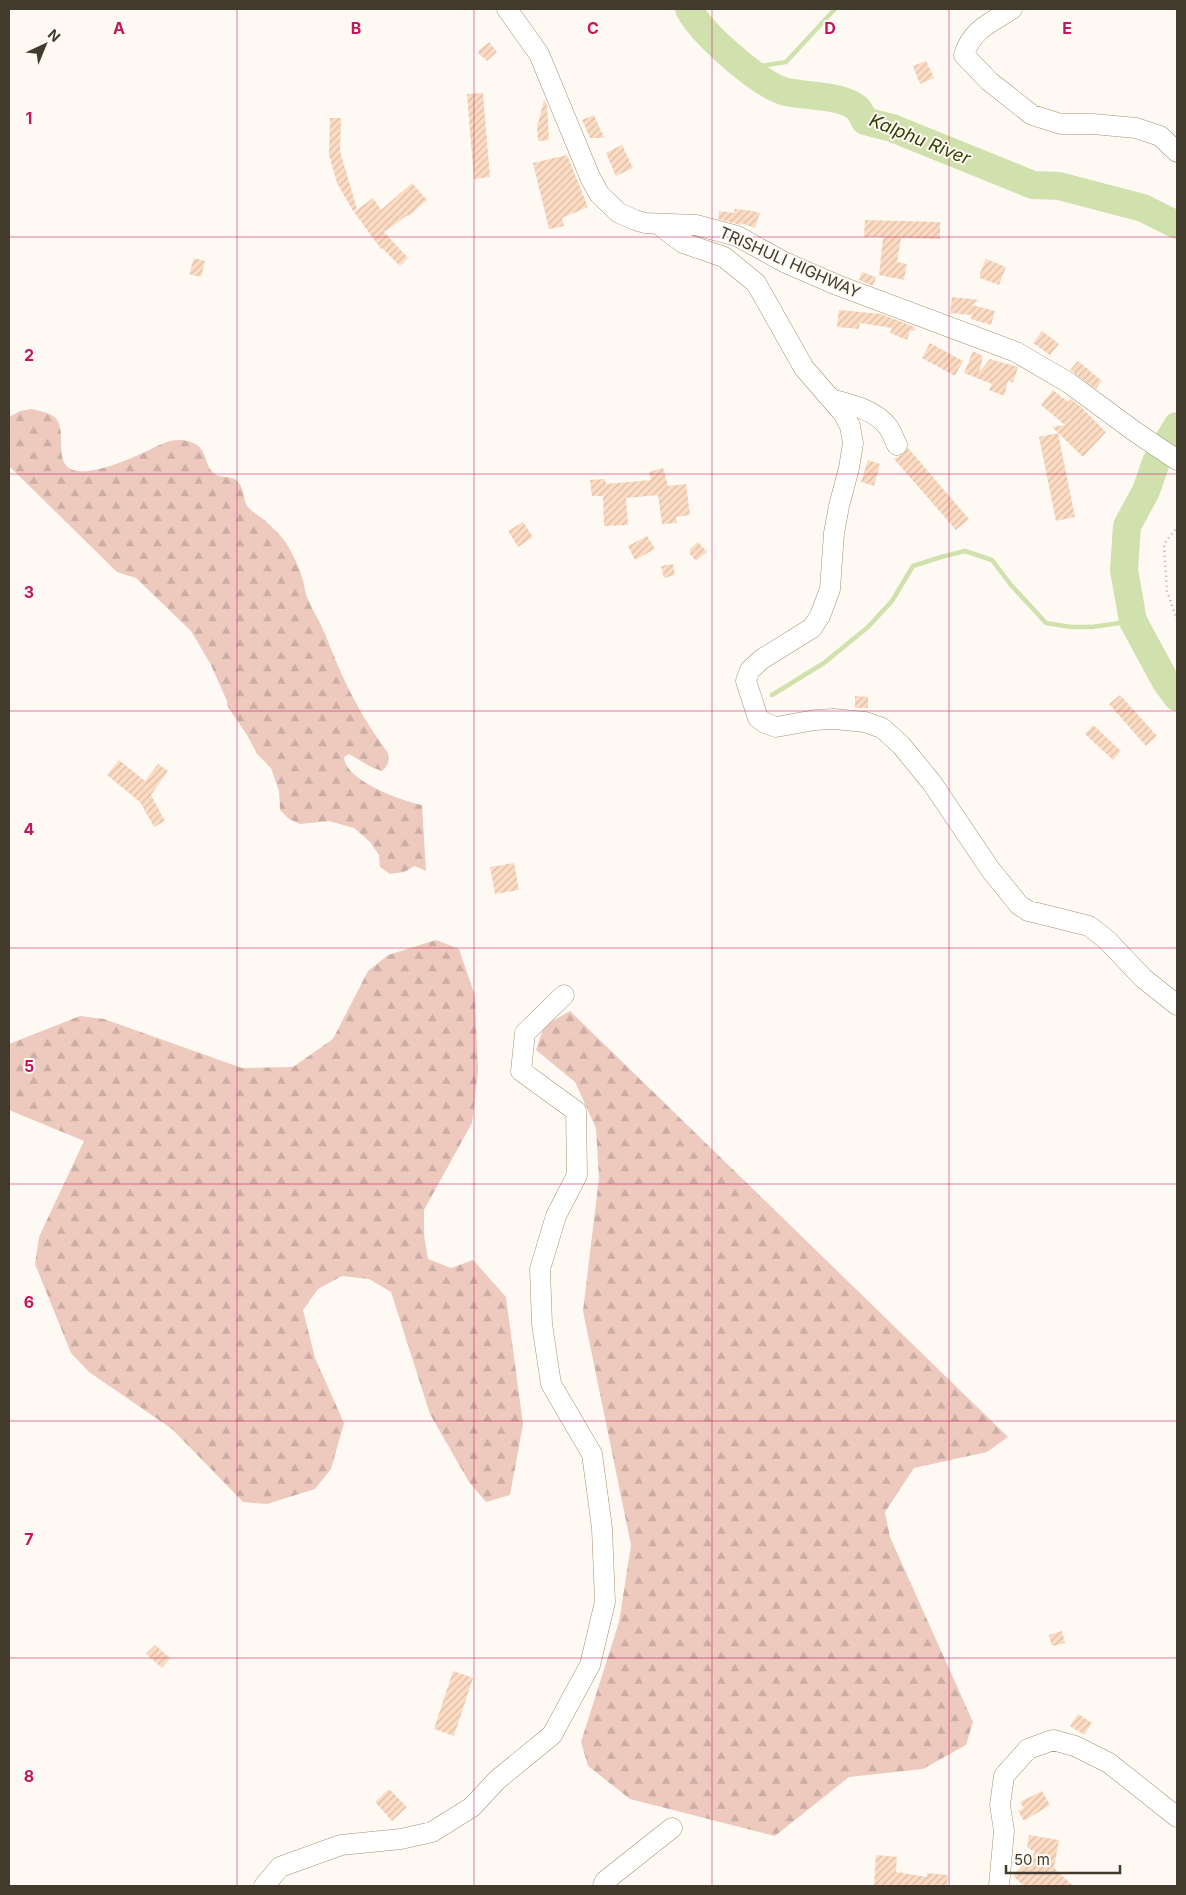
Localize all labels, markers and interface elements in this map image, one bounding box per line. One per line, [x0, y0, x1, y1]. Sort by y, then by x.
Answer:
text: A [113, 18, 125, 38]
text: B [351, 18, 361, 38]
text: C [587, 18, 599, 38]
text: D [824, 18, 836, 38]
text: E [1062, 18, 1072, 38]
north arrow [20, 20, 70, 70]
text: N [45, 25, 64, 45]
text: 1 [26, 108, 32, 128]
water label: Kalphu River [866, 109, 975, 169]
street label: TRISHULI HIGHWAY [716, 222, 864, 302]
text: 2 [24, 345, 34, 365]
text: 3 [24, 582, 34, 602]
text: 4 [24, 819, 35, 839]
text: 5 [24, 1056, 34, 1076]
text: 6 [24, 1292, 34, 1312]
text: 7 [24, 1529, 34, 1549]
text: 8 [24, 1766, 34, 1786]
scale bar [1006, 1842, 1120, 1874]
text: 50 m [1014, 1850, 1050, 1869]

